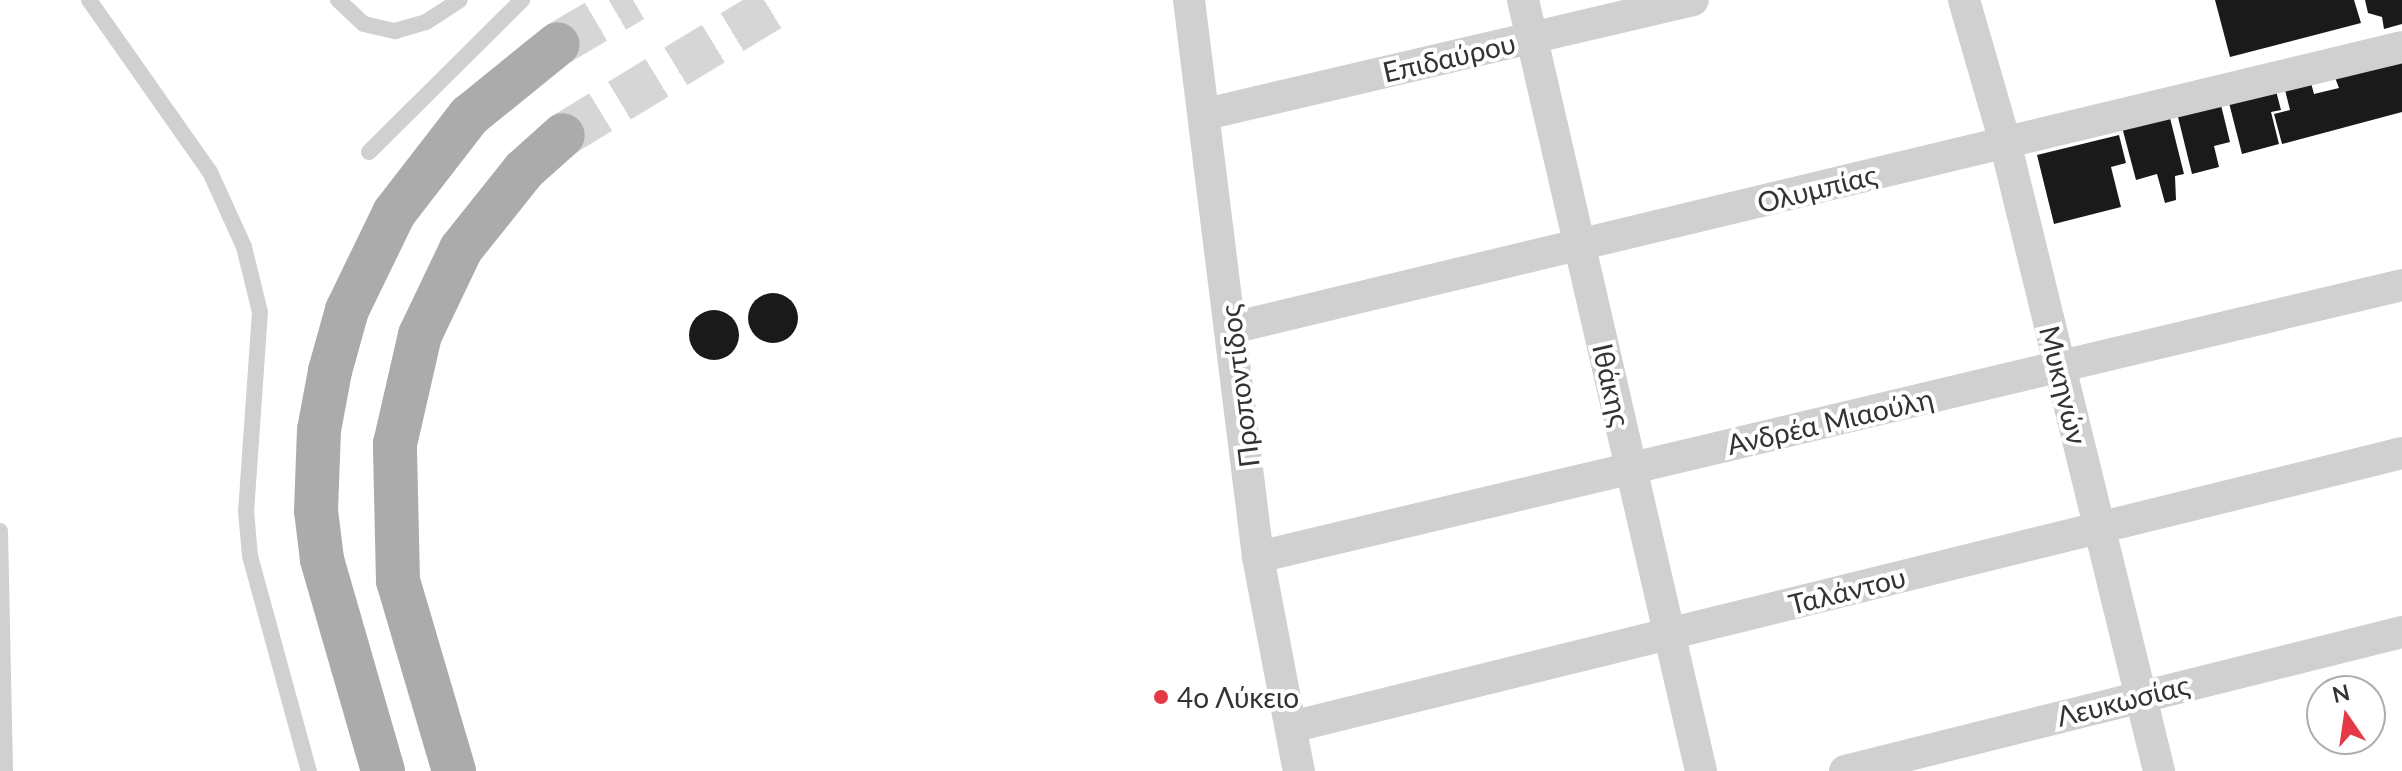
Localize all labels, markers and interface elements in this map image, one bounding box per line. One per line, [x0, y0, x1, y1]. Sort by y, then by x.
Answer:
street label: Επιδαύρου [1379, 25, 1519, 89]
street label: Ολυμπίας [1754, 157, 1880, 219]
street label: Προποντίδος [1212, 303, 1266, 469]
street label: Μυκηνών [2033, 322, 2095, 448]
street label: Ιθάκης [1586, 340, 1638, 430]
street label: Ανδρέα Μιαούλη [1724, 381, 1936, 461]
street label: Ταλάντου [1785, 559, 1909, 621]
street label: Λευκωσίας [2053, 667, 2193, 733]
north arrow [2306, 675, 2386, 755]
text: N [2330, 678, 2352, 708]
place label: 4ο Λύκειο [1177, 680, 1300, 714]
marker: 4ο Λύκειο [1152, 688, 1170, 706]

